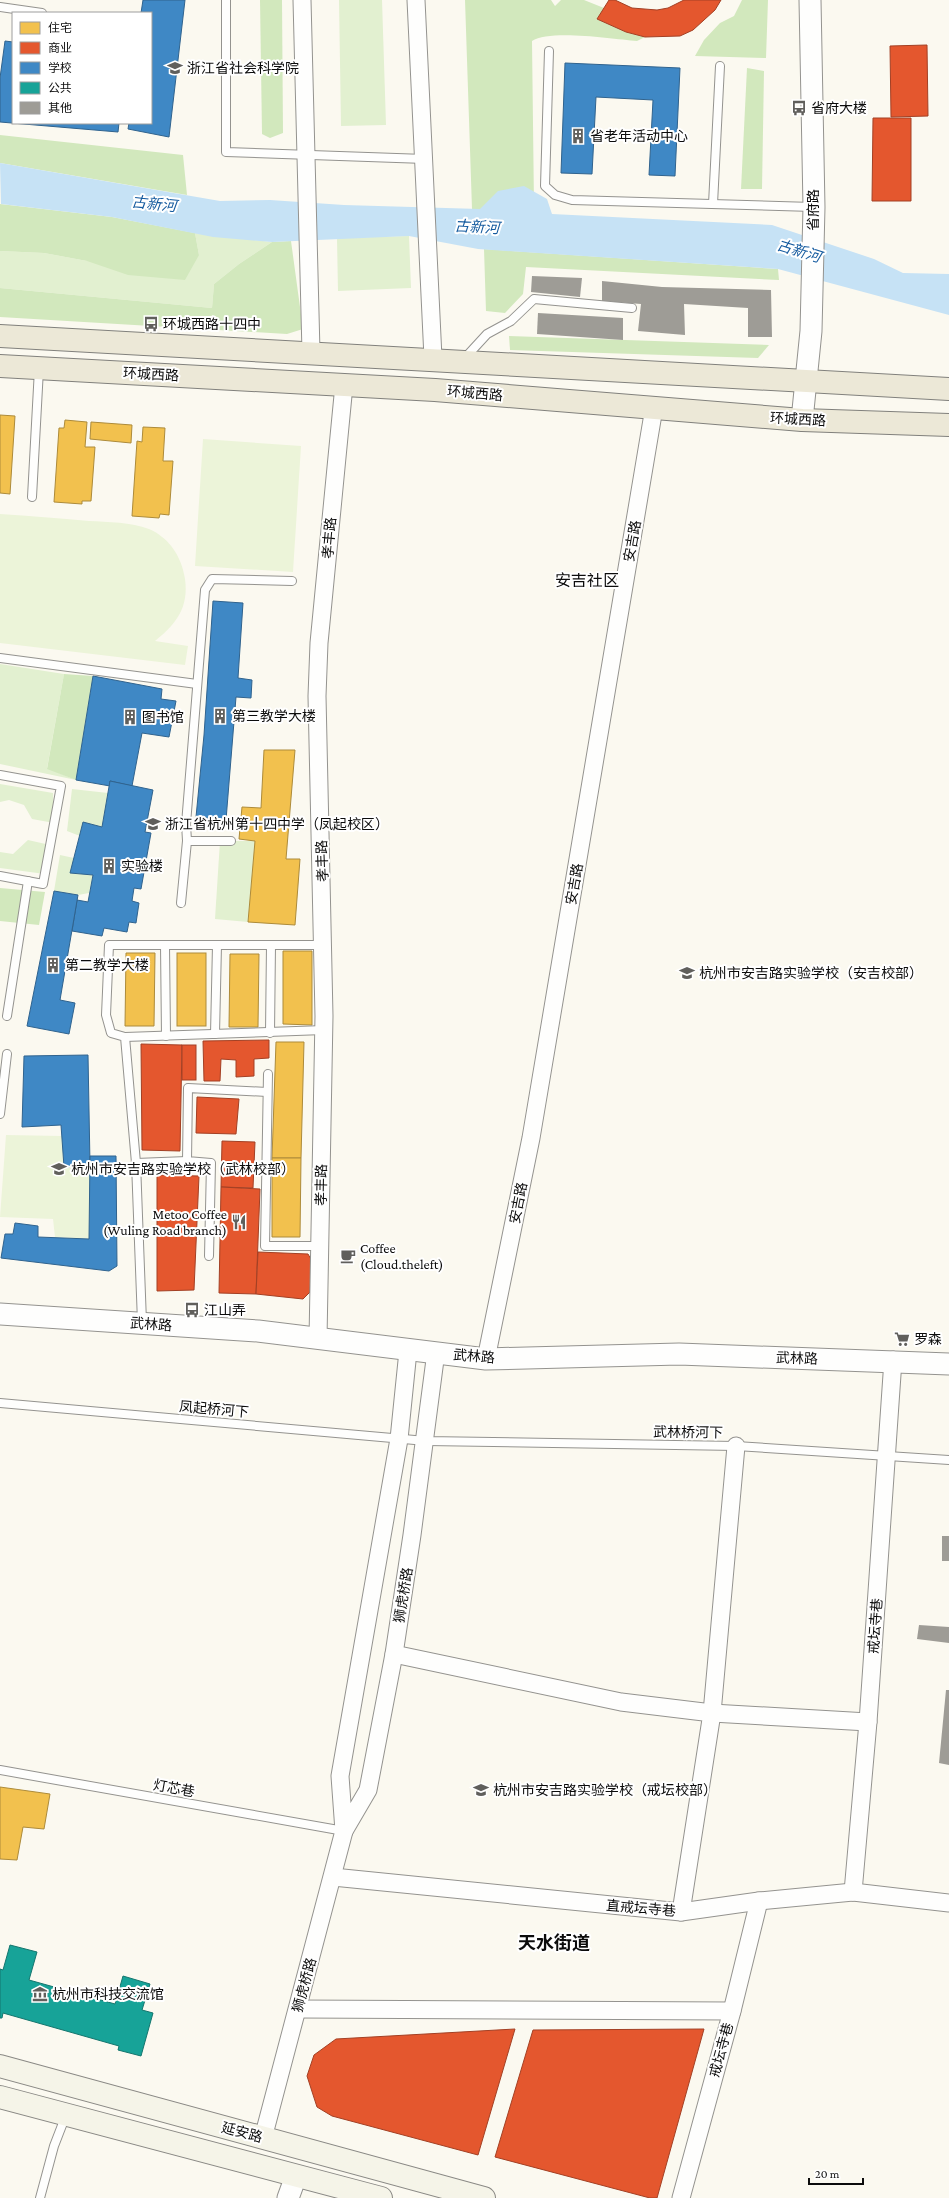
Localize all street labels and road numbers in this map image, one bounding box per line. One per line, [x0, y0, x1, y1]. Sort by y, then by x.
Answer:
street label: 省府路 [805, 189, 821, 231]
street label: 环城西路 [123, 365, 179, 383]
street label: 环城西路 [446, 383, 504, 403]
street label: 环城西路 [770, 410, 826, 428]
street label: 孝丰路 [319, 516, 339, 560]
street label: 安吉路 [620, 519, 644, 563]
street label: 孝丰路 [313, 840, 331, 882]
street label: 安吉路 [562, 862, 586, 906]
street label: 孝丰路 [313, 1164, 329, 1206]
street label: 安吉路 [506, 1181, 530, 1225]
street label: 武林路 [129, 1315, 173, 1333]
street label: 武林路 [452, 1346, 496, 1366]
street label: 武林路 [776, 1349, 818, 1367]
street label: 凤起桥河下 [178, 1398, 250, 1420]
street label: 武林桥河下 [653, 1423, 723, 1441]
street label: 狮虎桥路 [391, 1566, 415, 1624]
street label: 戒坛寺巷 [865, 1598, 885, 1654]
street label: 灯芯巷 [152, 1776, 196, 1800]
street label: 直戒坛寺巷 [605, 1897, 677, 1919]
street label: 狮虎桥路 [289, 1956, 319, 2014]
street label: 戒坛寺巷 [706, 2021, 736, 2079]
street label: 延安路 [220, 2119, 264, 2145]

